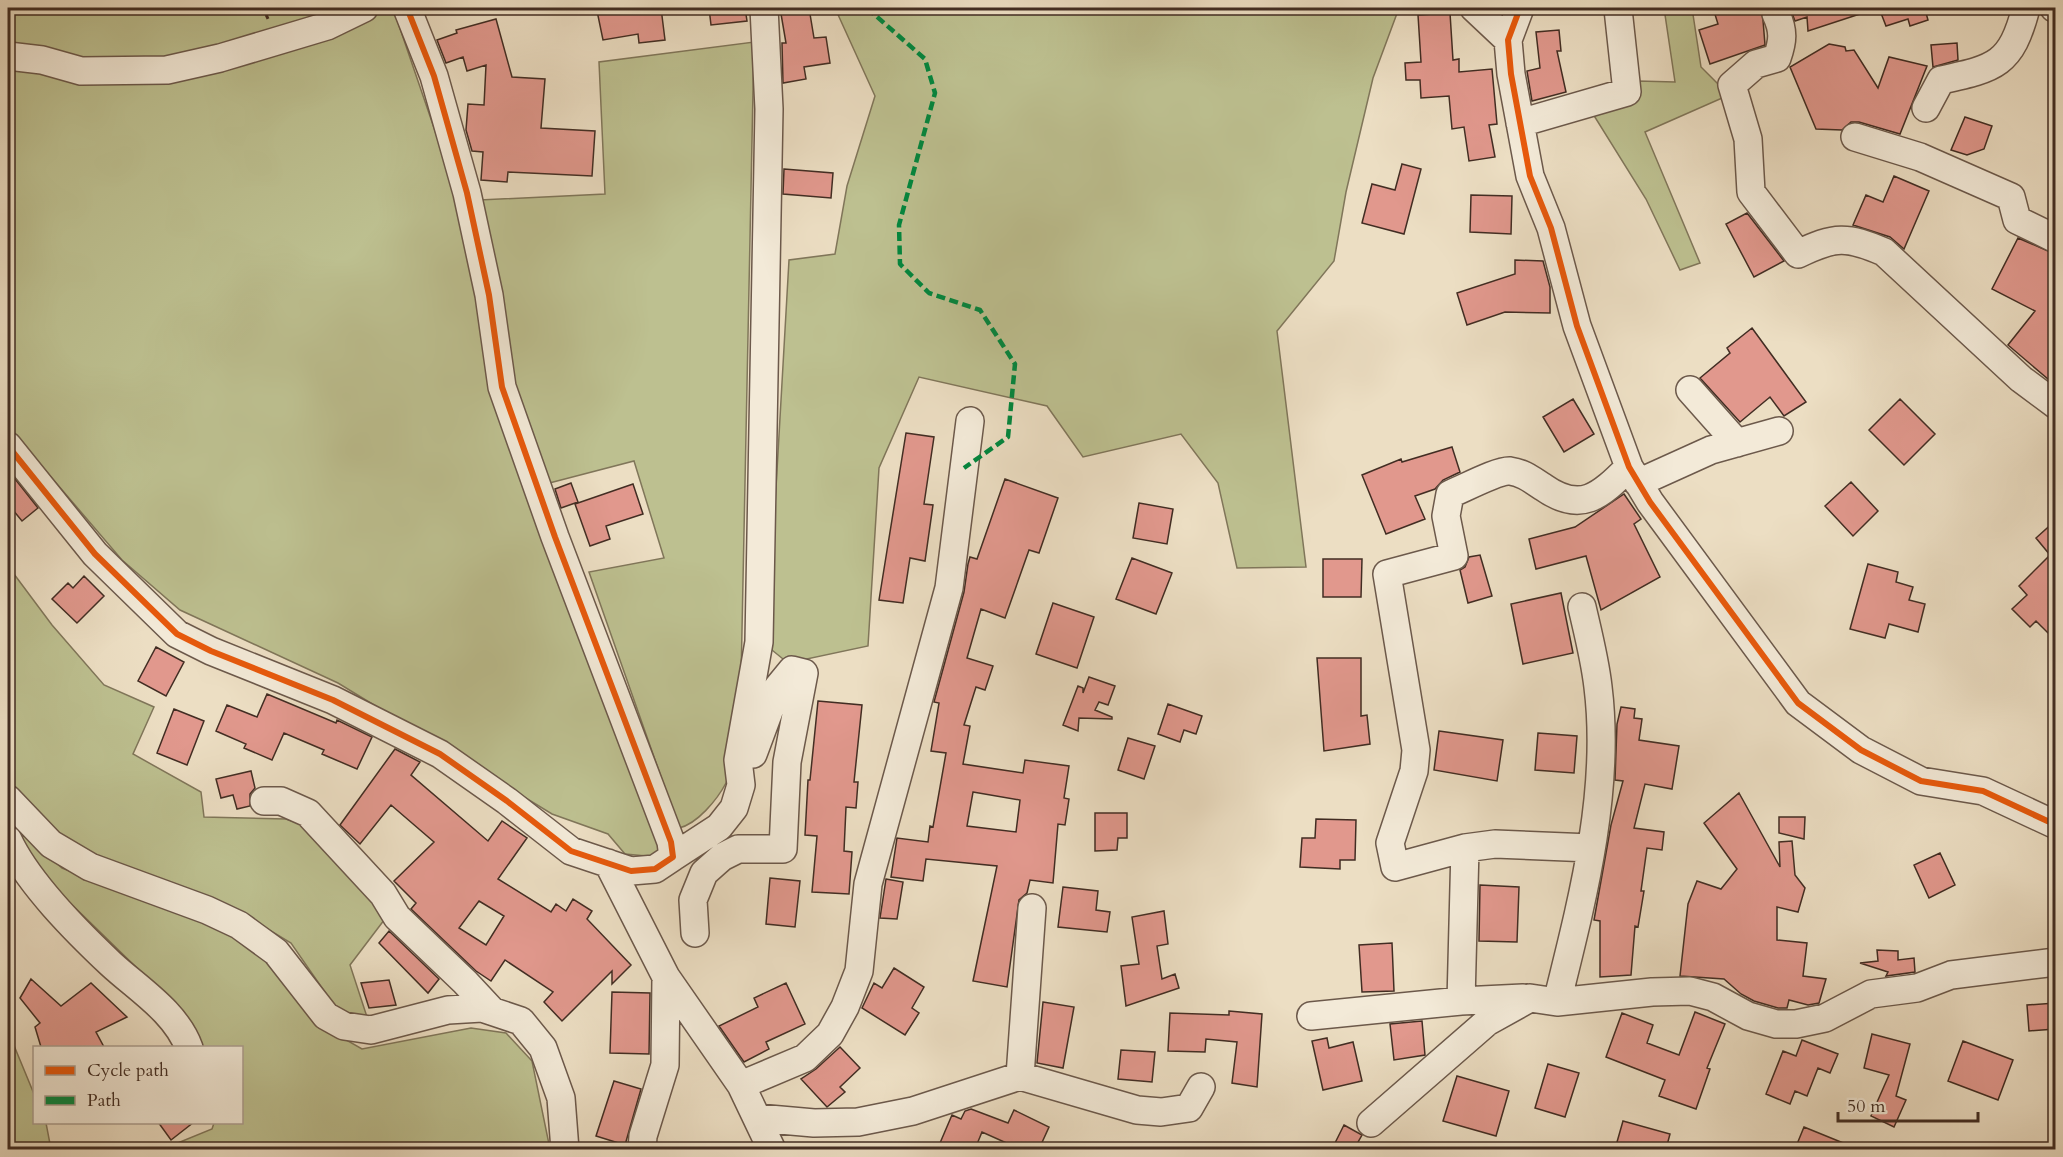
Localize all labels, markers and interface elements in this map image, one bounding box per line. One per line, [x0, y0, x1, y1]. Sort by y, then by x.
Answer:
legend [33, 1046, 243, 1124]
text: Cycle path [87, 1058, 169, 1083]
scale bar [1838, 1085, 1978, 1123]
text: Path [87, 1088, 121, 1113]
text: 50 m [1847, 1094, 1886, 1119]

